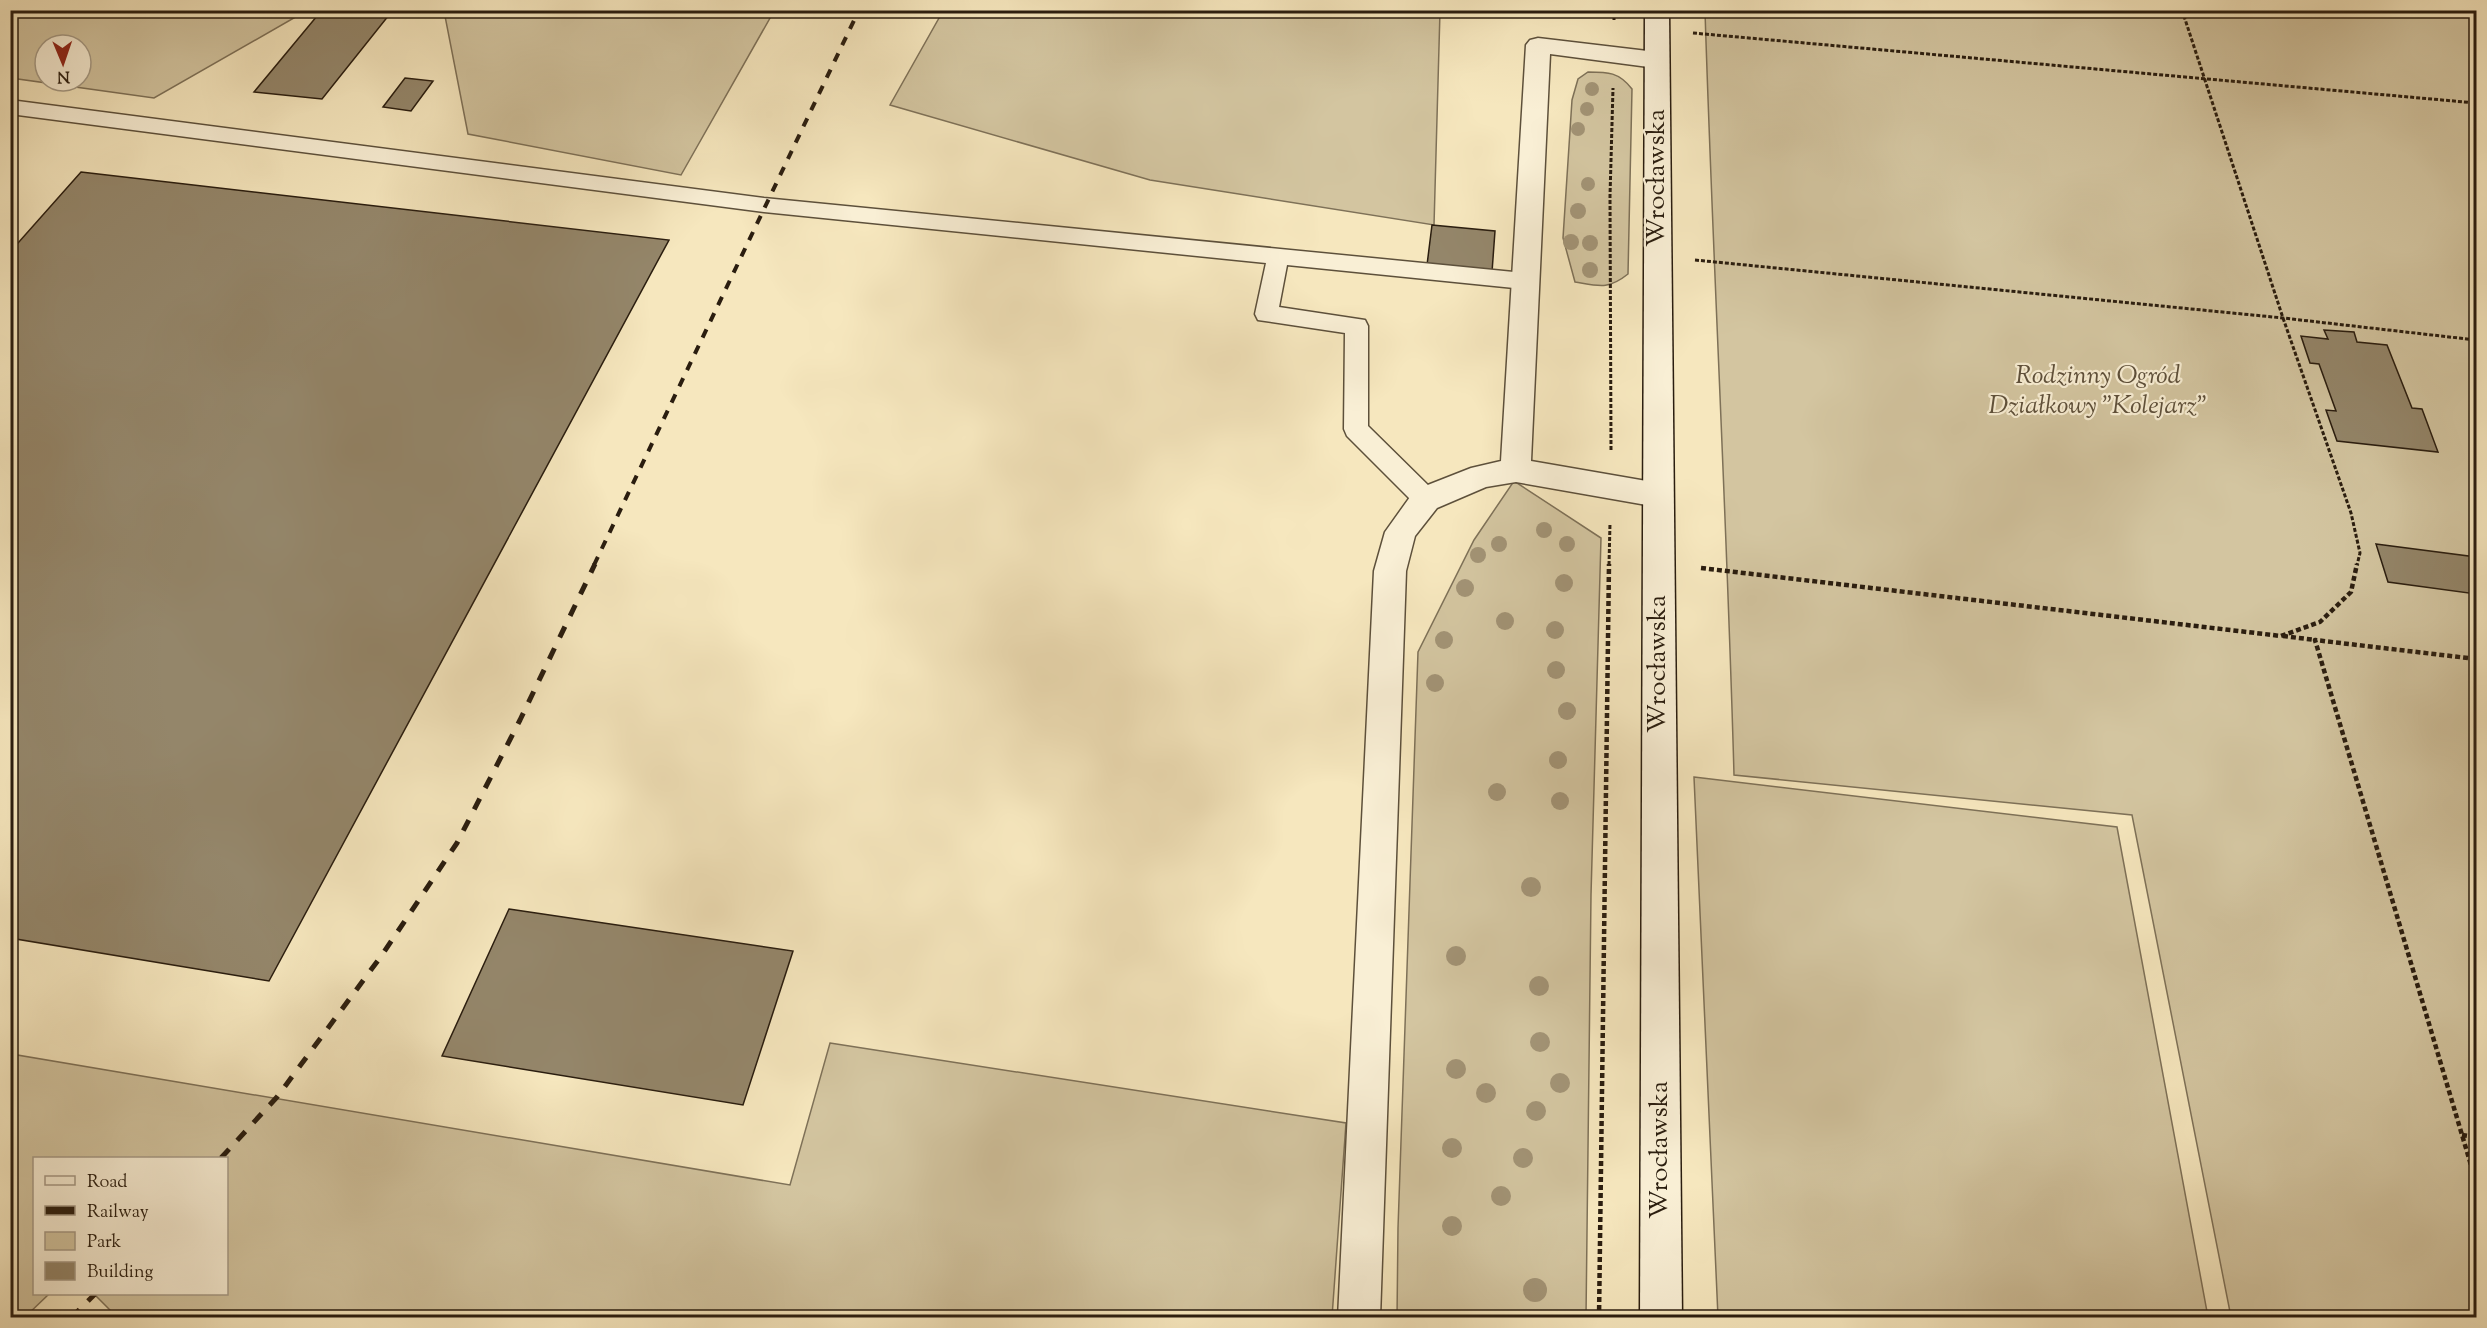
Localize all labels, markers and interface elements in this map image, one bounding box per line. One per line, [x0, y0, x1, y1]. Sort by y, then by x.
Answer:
north arrow [33, 33, 93, 93]
text: N [56, 64, 70, 87]
street label: Wrocławska [1639, 109, 1676, 247]
park label: Rodzinny Ogród Działkowy "Kolejarz" [1989, 358, 2207, 425]
street label: Wrocławska [1640, 595, 1677, 733]
street label: Wrocławska [1642, 1081, 1679, 1219]
legend [33, 1157, 228, 1295]
text: Road [87, 1170, 127, 1196]
text: Railway [87, 1200, 149, 1226]
text: Park [87, 1230, 122, 1256]
text: Building [87, 1260, 153, 1286]

